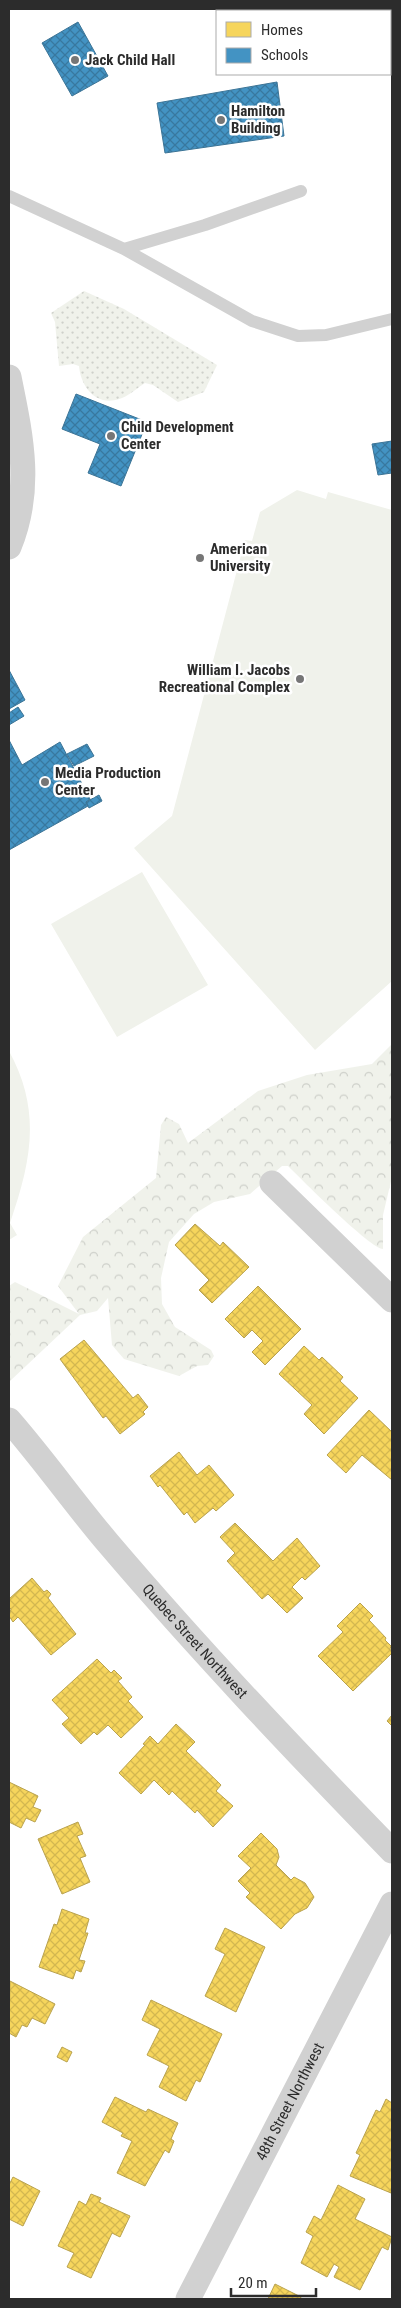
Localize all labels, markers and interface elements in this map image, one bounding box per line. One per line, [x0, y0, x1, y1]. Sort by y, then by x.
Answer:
legend [216, 10, 391, 75]
text: Homes [261, 21, 303, 39]
text: Schools [261, 46, 308, 64]
place label: Jack Child Hall [85, 51, 175, 69]
marker: Jack Child Hall [69, 54, 81, 66]
place label: Hamilton Building [231, 102, 285, 137]
marker: Hamilton Building [215, 114, 227, 126]
place label: Child Development Center [121, 418, 234, 453]
marker: Child Development Center [105, 430, 117, 442]
place label: American University [210, 540, 271, 575]
marker: American University [194, 552, 206, 564]
place label: William I. Jacobs Recreational Complex [159, 661, 290, 696]
marker: William I. Jacobs Recreational Complex [294, 673, 306, 685]
place label: Media Production Center [55, 764, 161, 799]
marker: Media Production Center [39, 776, 51, 788]
street label: Quebec Street Northwest [138, 1580, 251, 1702]
street label: 48th Street Northwest [252, 2040, 328, 2164]
scale bar [231, 2266, 316, 2298]
text: 20 m [238, 2274, 268, 2292]

